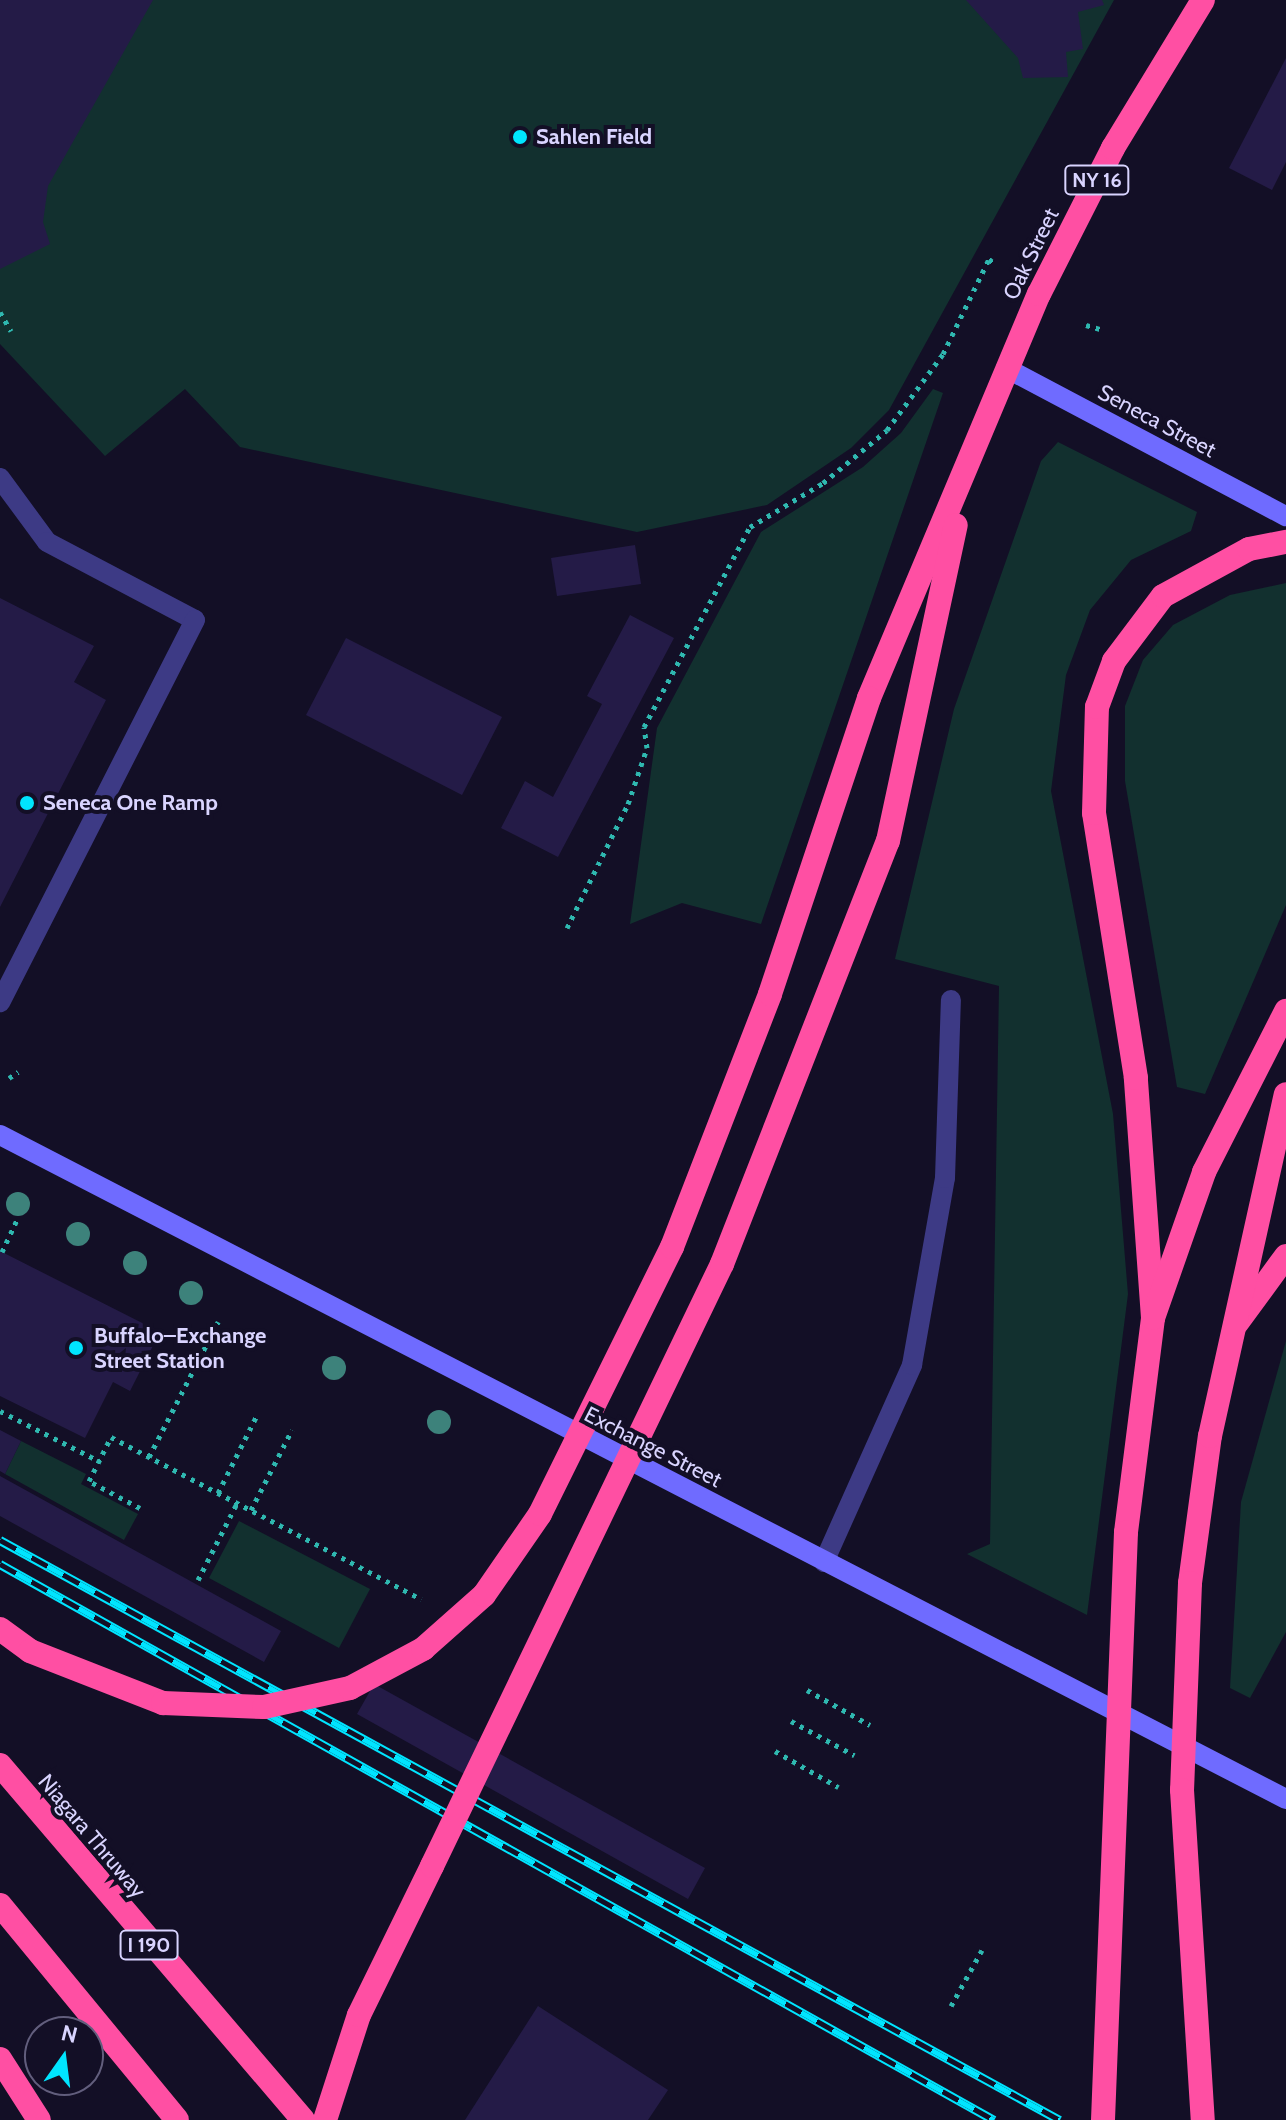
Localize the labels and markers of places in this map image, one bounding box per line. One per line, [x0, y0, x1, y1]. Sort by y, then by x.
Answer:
place label: Sahlen Field [536, 124, 652, 150]
marker: Sahlen Field [511, 128, 529, 146]
place label: Seneca One Ramp [43, 790, 218, 816]
marker: Seneca One Ramp [18, 794, 36, 812]
place label: Buffalo–Exchange Street Station [94, 1322, 266, 1374]
marker: Buffalo–Exchange Street Station [65, 1337, 87, 1359]

